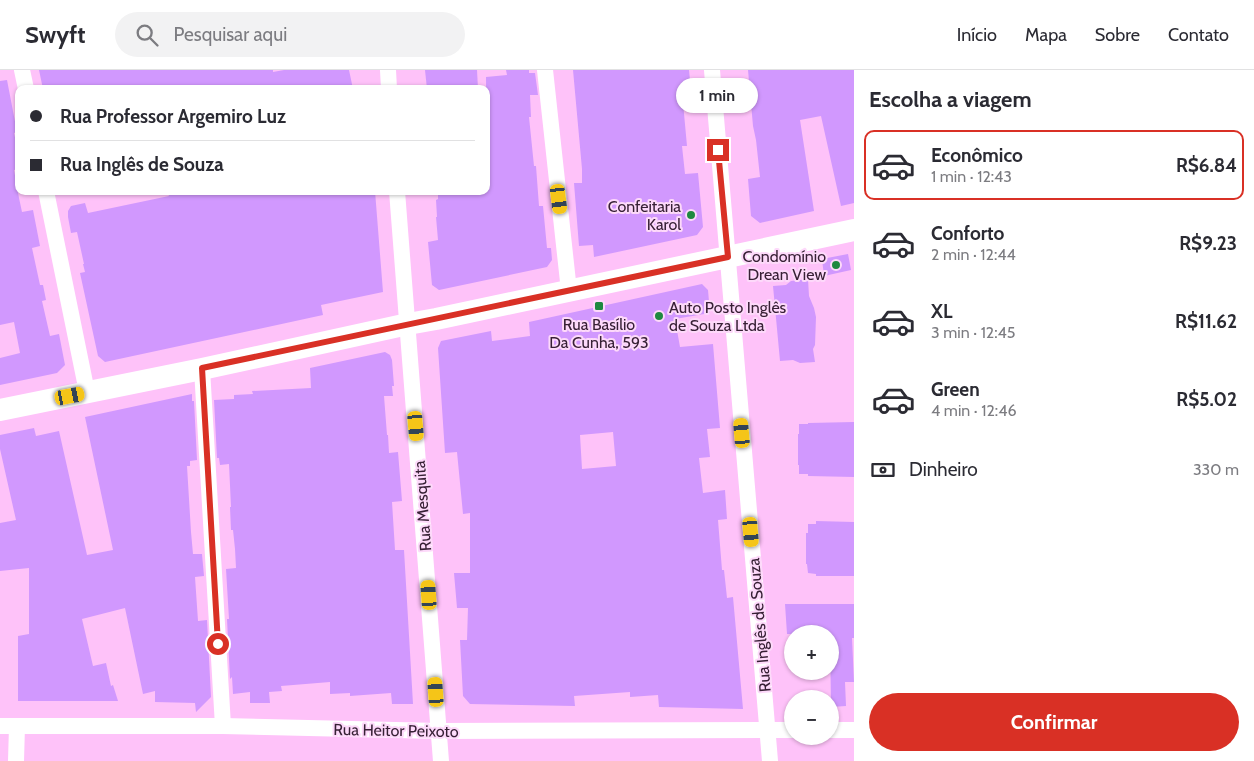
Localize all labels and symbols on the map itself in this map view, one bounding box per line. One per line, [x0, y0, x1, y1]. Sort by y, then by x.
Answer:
callout: 1 min [677, 78, 759, 112]
route end [707, 139, 729, 161]
car [549, 183, 568, 215]
place label: Confeitaria Karol [608, 197, 681, 234]
marker: Confeitaria Karol [685, 209, 697, 221]
place label: Condomínio Drean View [742, 247, 826, 284]
marker: Condomínio Drean View [830, 259, 842, 271]
place label: Auto Posto Inglês de Souza Ltda [669, 298, 787, 335]
marker: Rua Basílio Da Cunha, 593 [593, 300, 605, 312]
marker: Auto Posto Inglês de Souza Ltda [653, 310, 665, 322]
place label: Rua Basílio Da Cunha, 593 [549, 315, 649, 352]
car [53, 386, 86, 406]
car [407, 410, 424, 442]
car [733, 417, 750, 449]
street label: Rua Mesquita [410, 460, 435, 552]
car [742, 516, 759, 548]
street label: Rua Inglês de Souza [744, 557, 775, 693]
car [420, 580, 437, 610]
route start [207, 633, 229, 655]
car [427, 677, 444, 707]
street label: Rua Heitor Peixoto [333, 720, 459, 741]

